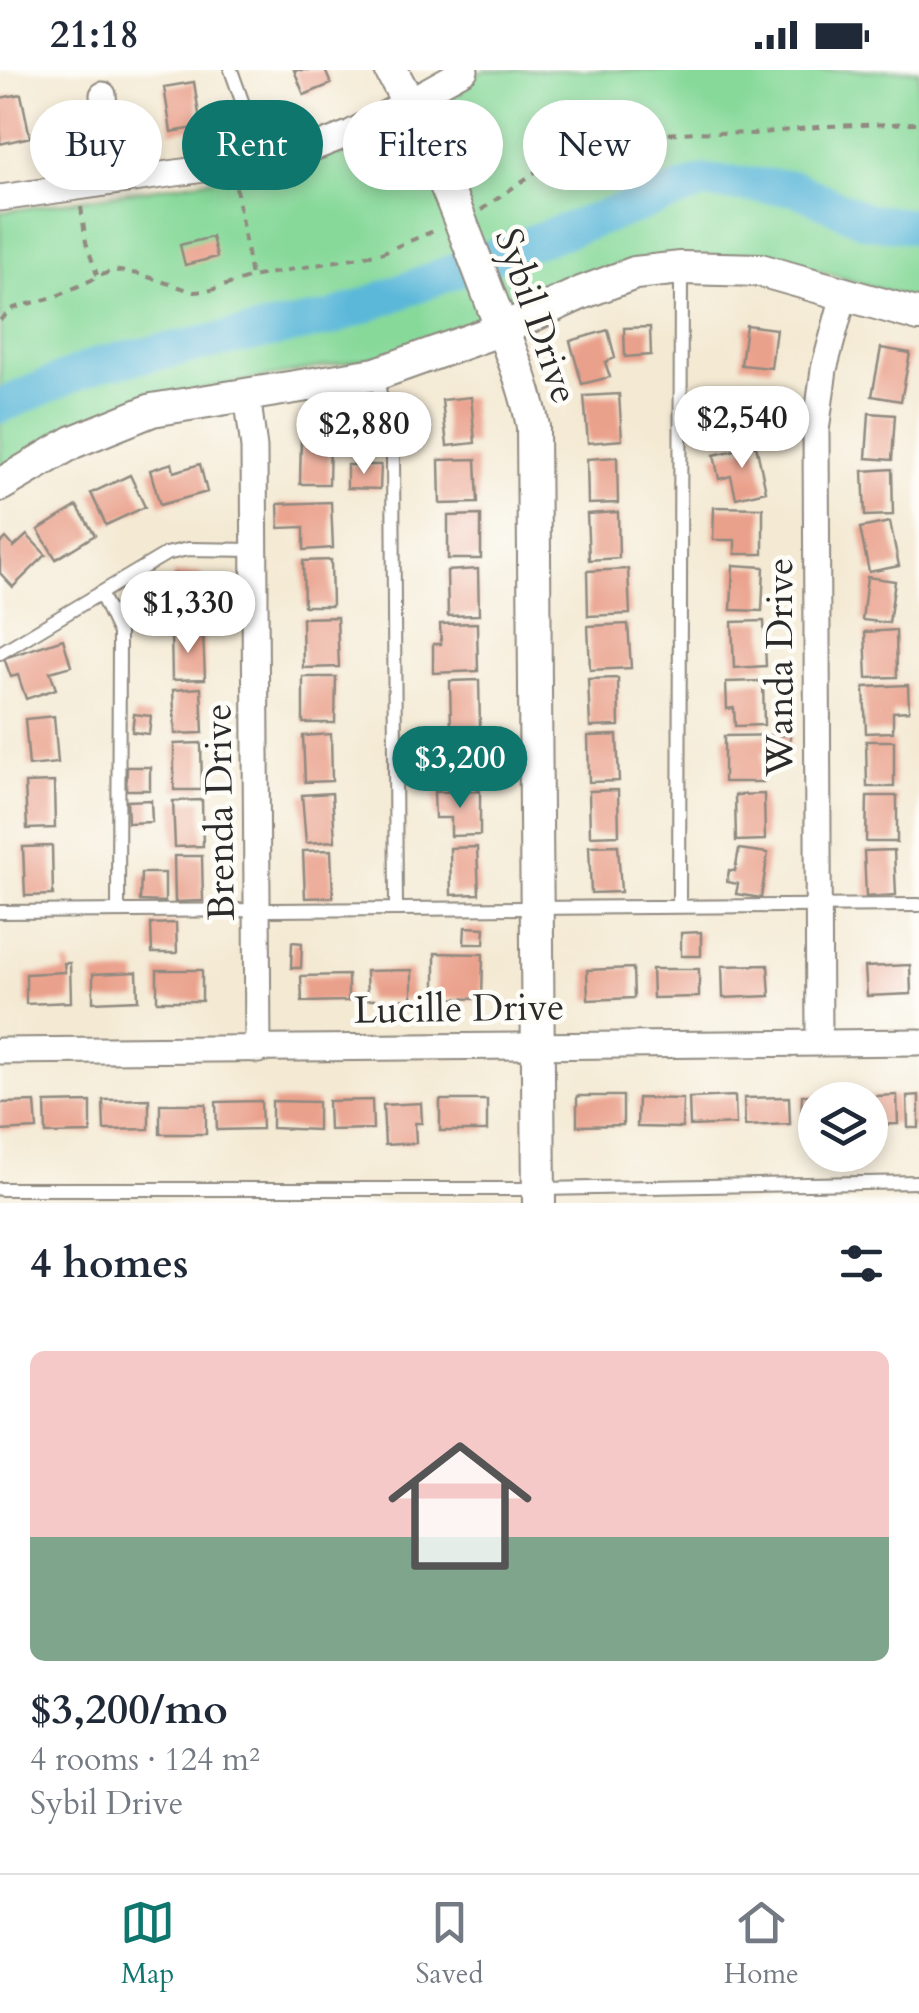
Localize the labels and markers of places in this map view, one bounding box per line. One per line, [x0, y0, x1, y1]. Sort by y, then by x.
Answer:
pin: $2,540 [661, 386, 823, 471]
pin: $2,880 [283, 392, 445, 477]
pin: $1,330 [107, 571, 269, 656]
pin: $3,200 [379, 726, 541, 811]

